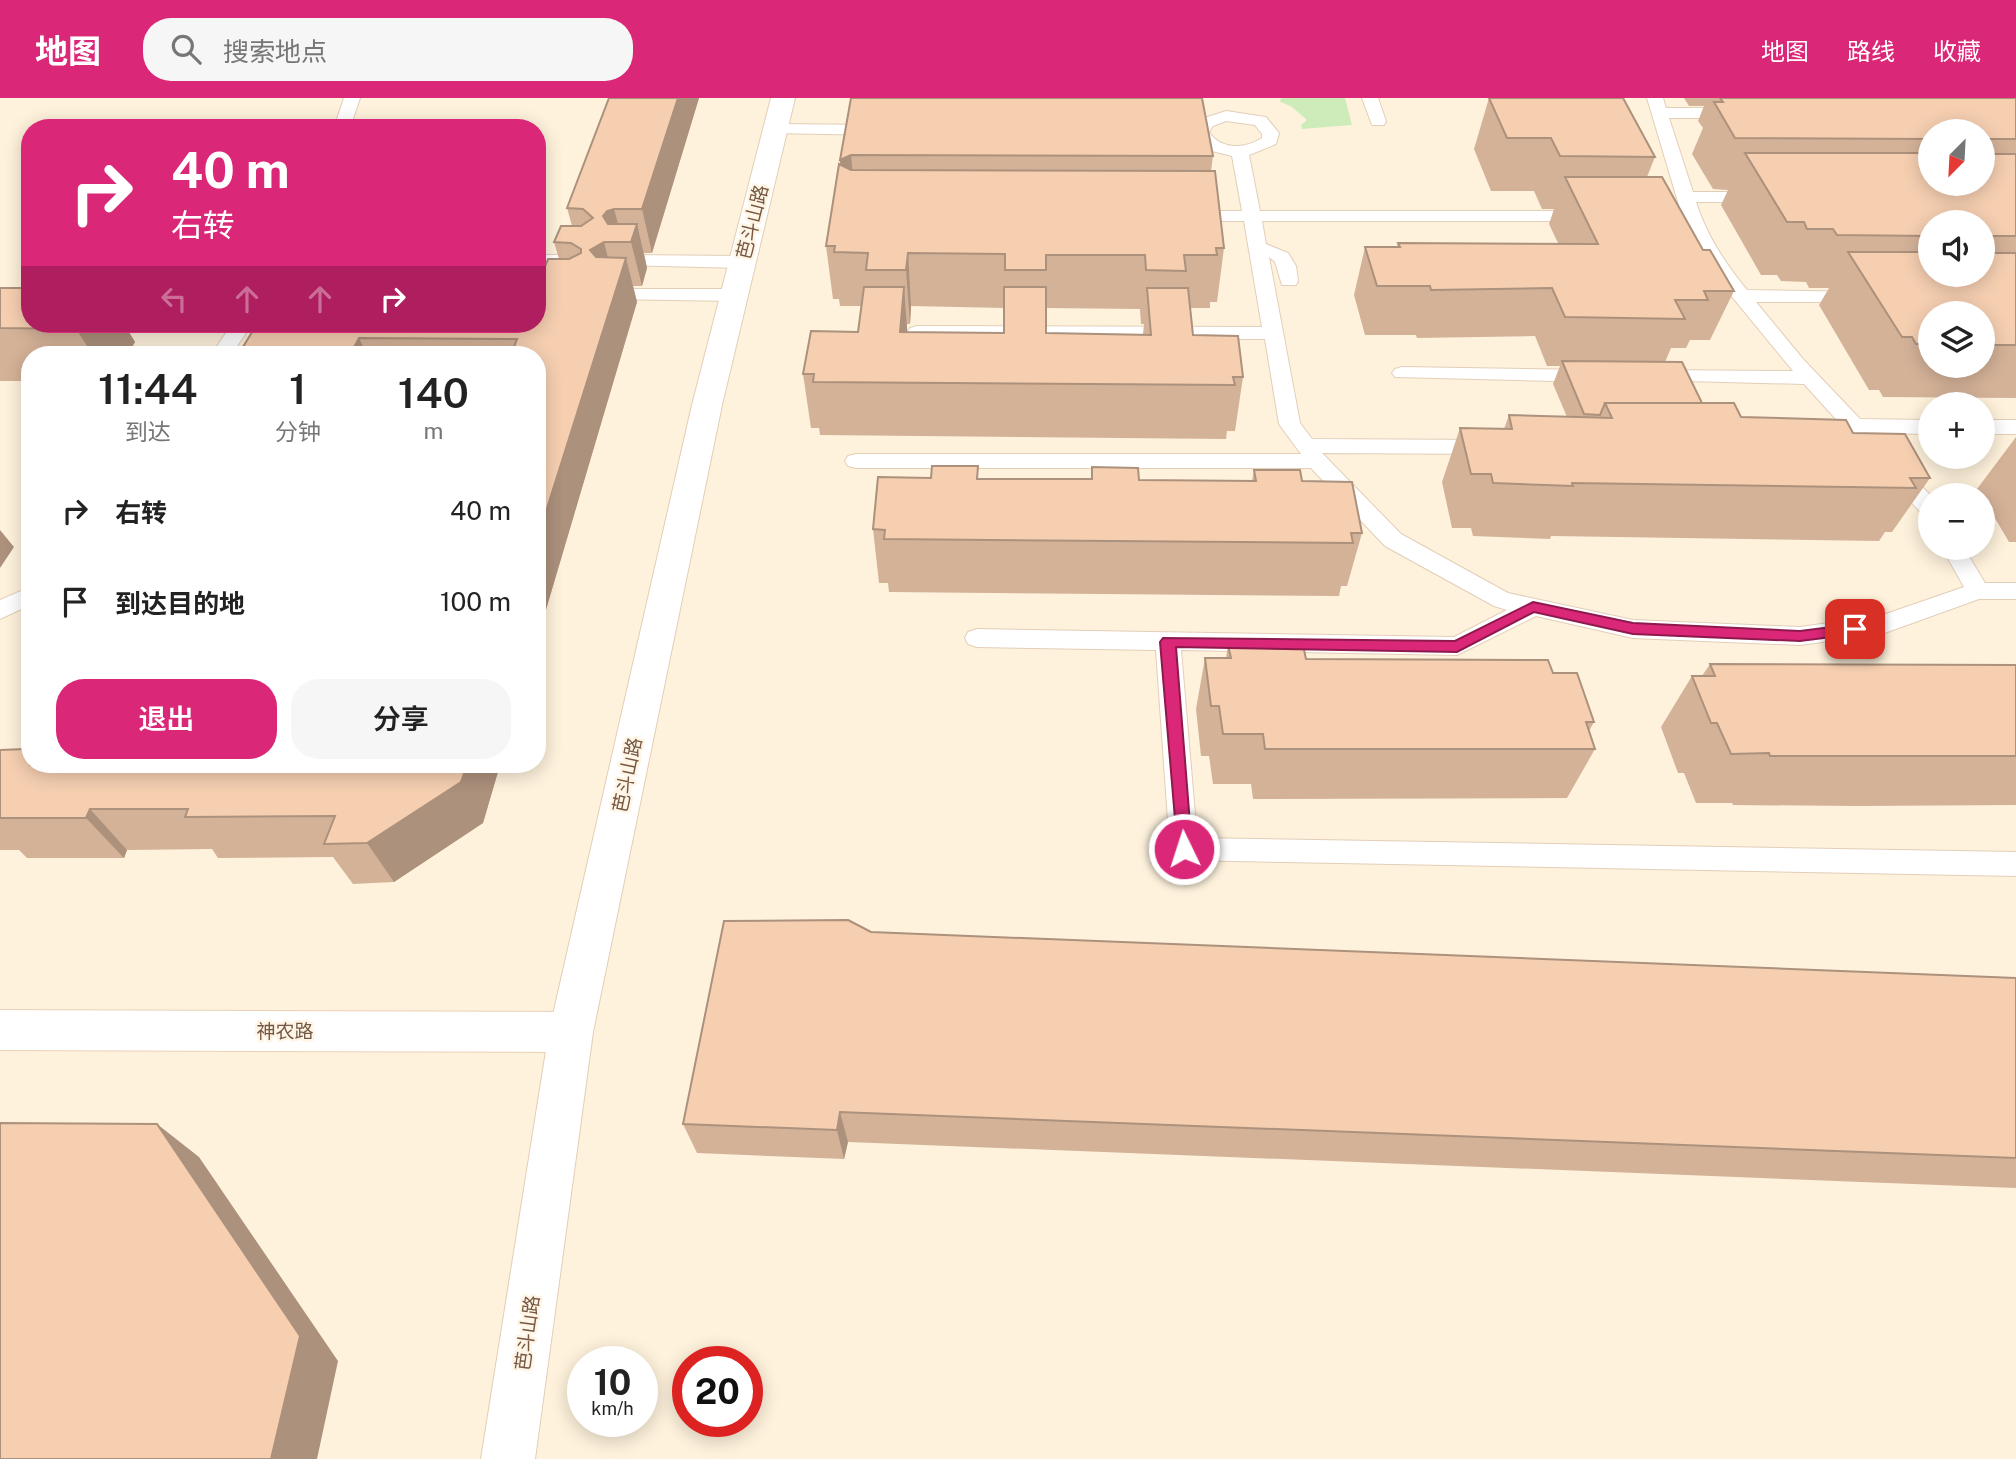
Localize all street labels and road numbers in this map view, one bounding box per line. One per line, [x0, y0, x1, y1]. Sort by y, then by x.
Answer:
street label: 芭斗山路 [732, 182, 772, 262]
street label: 芭斗山路 [608, 736, 646, 814]
street label: 神农路 [256, 1020, 314, 1042]
street label: 芭斗山路 [511, 1294, 543, 1372]

